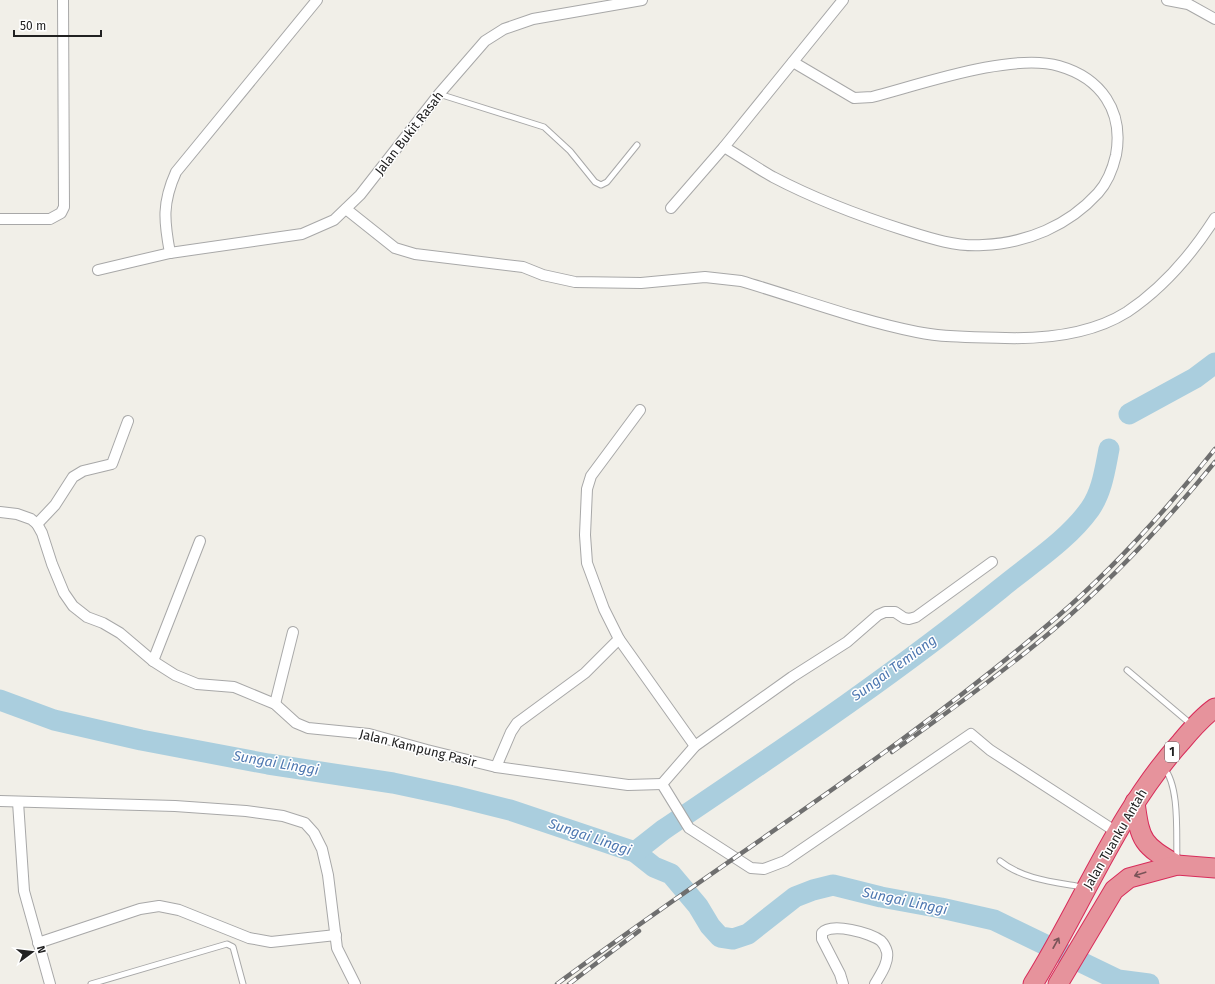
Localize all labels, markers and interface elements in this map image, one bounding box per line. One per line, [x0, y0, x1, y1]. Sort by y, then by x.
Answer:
scale bar [14, 12, 101, 38]
text: 50 m [20, 19, 46, 33]
street label: Jalan Bukit Rasah [372, 88, 446, 178]
water label: Sungai Temiang [847, 631, 940, 705]
street label: Jalan Kampung Pasir [358, 726, 478, 770]
road number: 1 [1165, 742, 1179, 762]
water label: Sungai Linggi [231, 747, 320, 779]
street label: Jalan Tuanku Antah [1080, 786, 1150, 892]
water label: Sungai Linggi [545, 815, 634, 859]
one-way arrow [1134, 871, 1146, 879]
water label: Sungai Linggi [860, 883, 949, 918]
north arrow [12, 932, 52, 972]
one-way arrow [1053, 937, 1061, 949]
text: N [34, 944, 48, 955]

